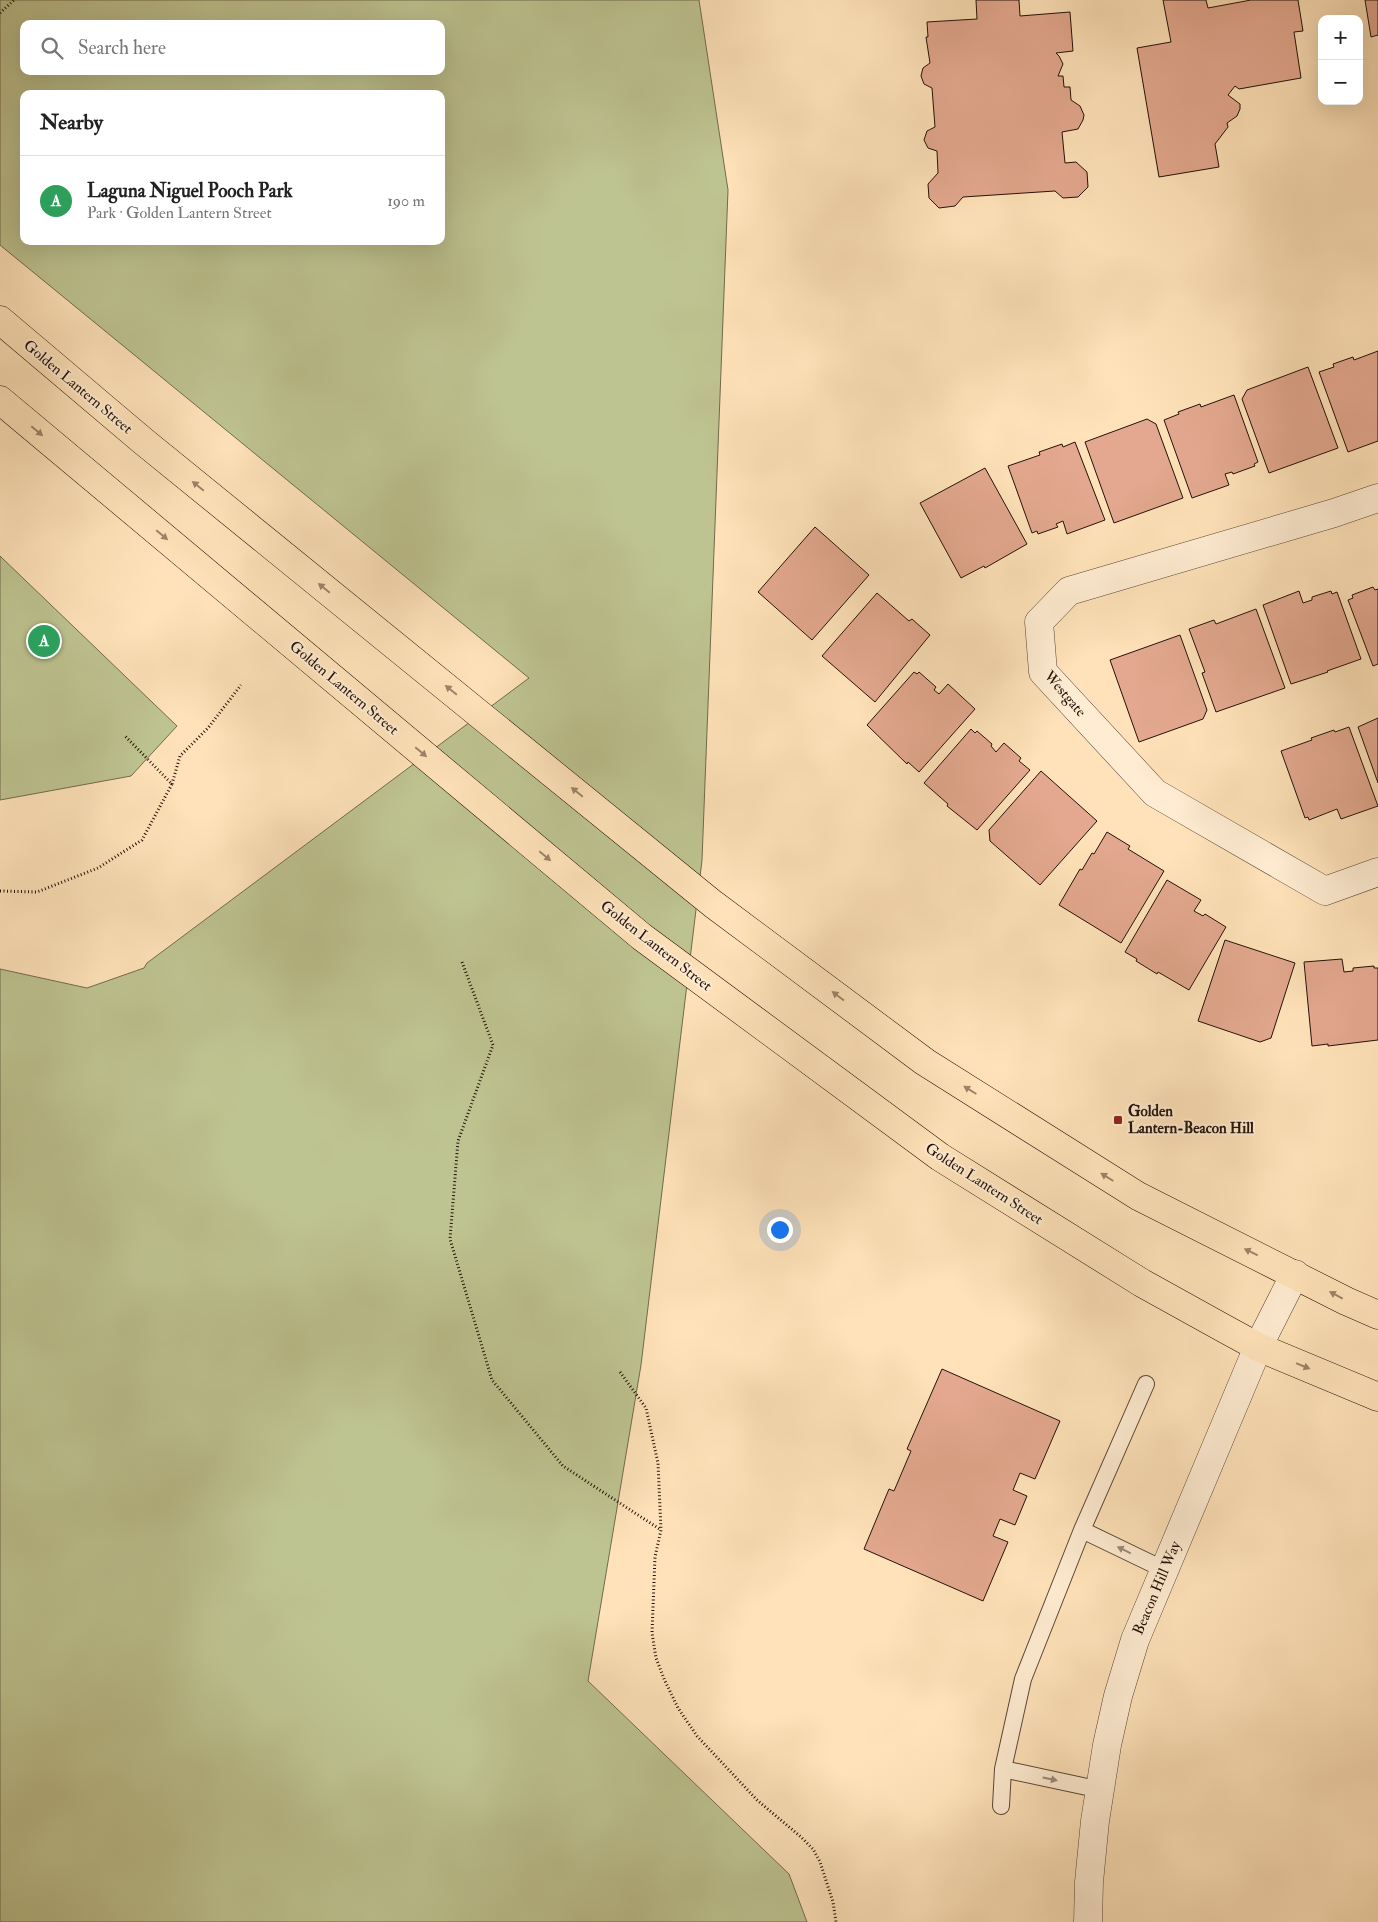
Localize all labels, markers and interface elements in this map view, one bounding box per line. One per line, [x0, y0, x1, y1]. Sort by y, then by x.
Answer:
map controls [1318, 15, 1363, 105]
button: + [1318, 15, 1363, 60]
search box [20, 20, 445, 75]
icon: search [38, 34, 66, 62]
text: Search here [78, 36, 166, 60]
button: − [1318, 60, 1363, 105]
text: Nearby [40, 109, 103, 136]
text: Laguna Niguel Pooch Park [87, 179, 293, 203]
text: A [51, 191, 61, 211]
text: 190 m [387, 191, 425, 211]
text: Park · Golden Lantern Street [87, 203, 272, 223]
street label: Golden Lantern Street [20, 336, 136, 438]
one-way arrow [31, 425, 43, 437]
one-way arrow [192, 480, 205, 491]
one-way arrow [155, 530, 168, 541]
one-way arrow [318, 583, 331, 594]
pin: A [28, 622, 60, 660]
street label: Golden Lantern Street [286, 637, 402, 739]
street label: Westgate [1039, 666, 1090, 721]
one-way arrow [444, 685, 457, 696]
one-way arrow [414, 746, 426, 758]
one-way arrow [571, 787, 584, 798]
one-way arrow [539, 851, 552, 862]
street label: Golden Lantern Street [596, 896, 716, 996]
one-way arrow [832, 990, 845, 1001]
one-way arrow [963, 1085, 976, 1095]
place label: Golden Lantern-Beacon Hill [1128, 1102, 1254, 1138]
marker: Golden Lantern-Beacon Hill [1112, 1114, 1124, 1126]
street label: Golden Lantern Street [922, 1139, 1047, 1229]
one-way arrow [1101, 1172, 1114, 1181]
your location [767, 1217, 793, 1243]
one-way arrow [1244, 1248, 1258, 1256]
one-way arrow [1329, 1291, 1343, 1299]
one-way arrow [1296, 1362, 1310, 1370]
street label: Beacon Hill Way [1129, 1538, 1185, 1638]
one-way arrow [1117, 1546, 1131, 1554]
one-way arrow [1043, 1776, 1059, 1784]

